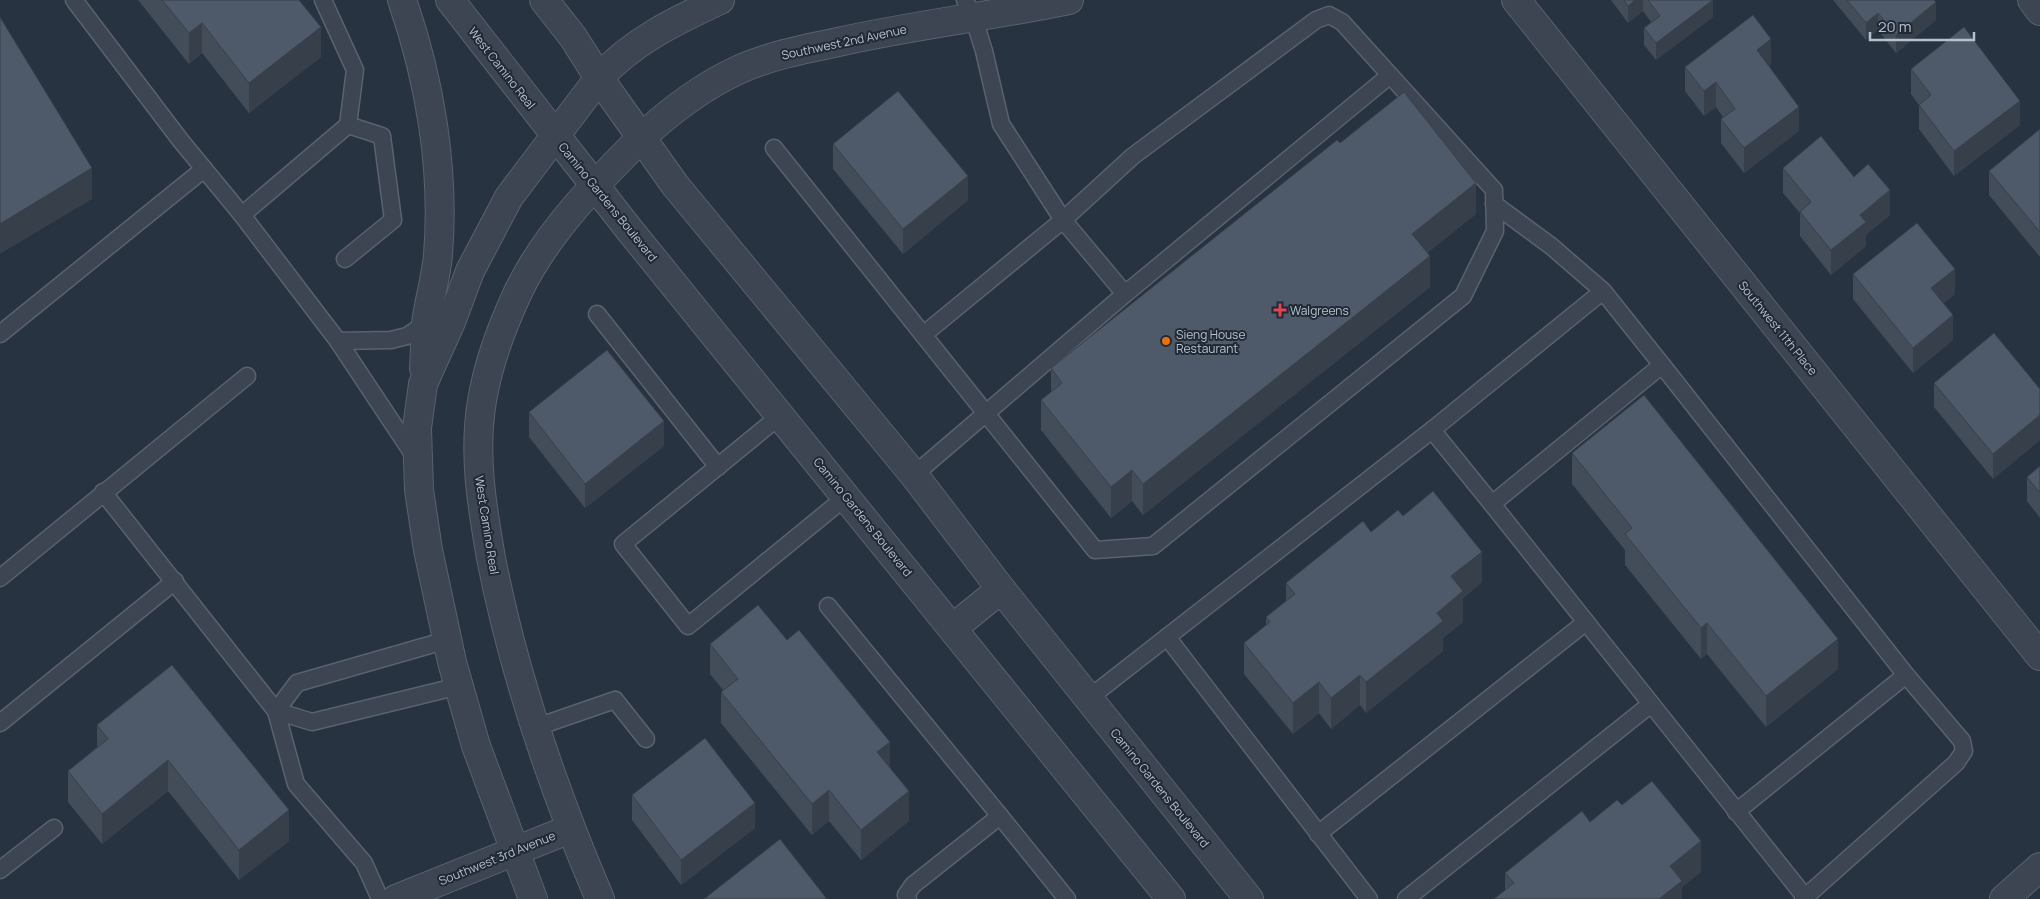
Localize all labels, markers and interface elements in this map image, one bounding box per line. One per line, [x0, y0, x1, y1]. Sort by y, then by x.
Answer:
scale bar [1870, 10, 1974, 42]
text: 20 m [1878, 16, 1911, 37]
street label: Southwest 2nd Avenue [780, 20, 908, 64]
street label: West Camino Real [465, 23, 539, 113]
street label: Camino Gardens Boulevard [555, 139, 661, 265]
street label: Southwest 11th Place [1735, 277, 1821, 379]
place label: Walgreens [1290, 302, 1349, 319]
marker: Walgreens [1274, 304, 1286, 316]
place label: Sieng House Restaurant [1176, 326, 1245, 357]
marker: Sieng House Restaurant [1160, 335, 1172, 347]
street label: Camino Gardens Boulevard [810, 454, 916, 580]
street label: West Camino Real [471, 474, 503, 576]
street label: Camino Gardens Boulevard [1107, 725, 1213, 851]
street label: Southwest 3rd Avenue [436, 827, 558, 889]

